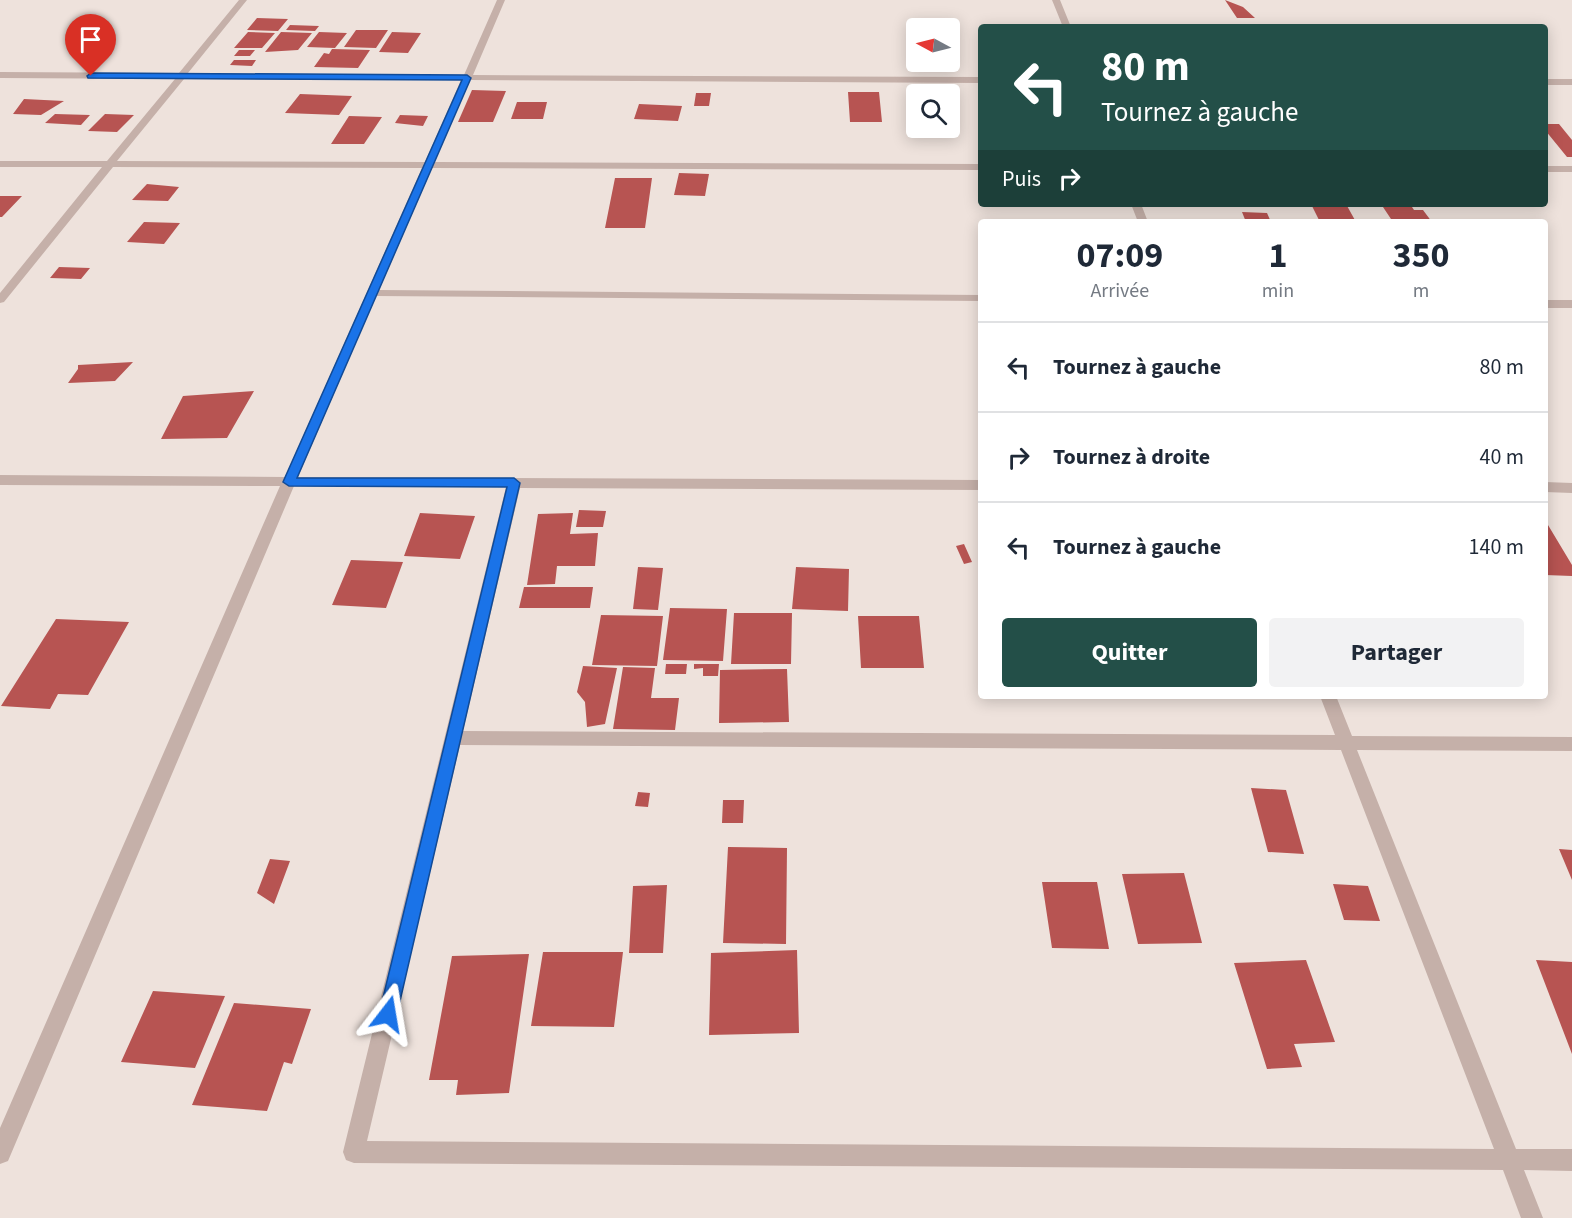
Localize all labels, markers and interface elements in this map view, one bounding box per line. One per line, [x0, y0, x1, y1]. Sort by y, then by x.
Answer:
pin [65, 14, 116, 76]
north arrow [906, 18, 960, 72]
map controls [906, 18, 960, 138]
icon: arrive [74, 23, 107, 56]
text: 80 m [1101, 37, 1190, 97]
icon: left [1002, 48, 1080, 126]
button: search [906, 84, 960, 138]
text: Tournez à gauche [1101, 93, 1298, 132]
icon: right [1053, 162, 1086, 195]
text: Puis [1002, 163, 1041, 195]
text: 07:09 [1076, 230, 1163, 281]
text: 1 [1268, 230, 1287, 281]
text: 350 [1393, 230, 1450, 281]
text: Arrivée [1090, 277, 1149, 305]
text: min [1262, 277, 1294, 305]
text: m [1413, 277, 1429, 305]
icon: left [1002, 351, 1035, 384]
text: Tournez à gauche [1053, 351, 1221, 383]
text: 80 m [1479, 351, 1524, 383]
icon: right [1002, 441, 1035, 474]
text: Tournez à droite [1053, 441, 1210, 473]
text: 40 m [1479, 441, 1524, 473]
icon: left [1002, 531, 1035, 564]
text: Tournez à gauche [1053, 531, 1221, 563]
text: 140 m [1469, 531, 1524, 563]
button: Quitter [1002, 618, 1257, 687]
button: Partager [1269, 618, 1524, 687]
position arrow [356, 982, 420, 1046]

